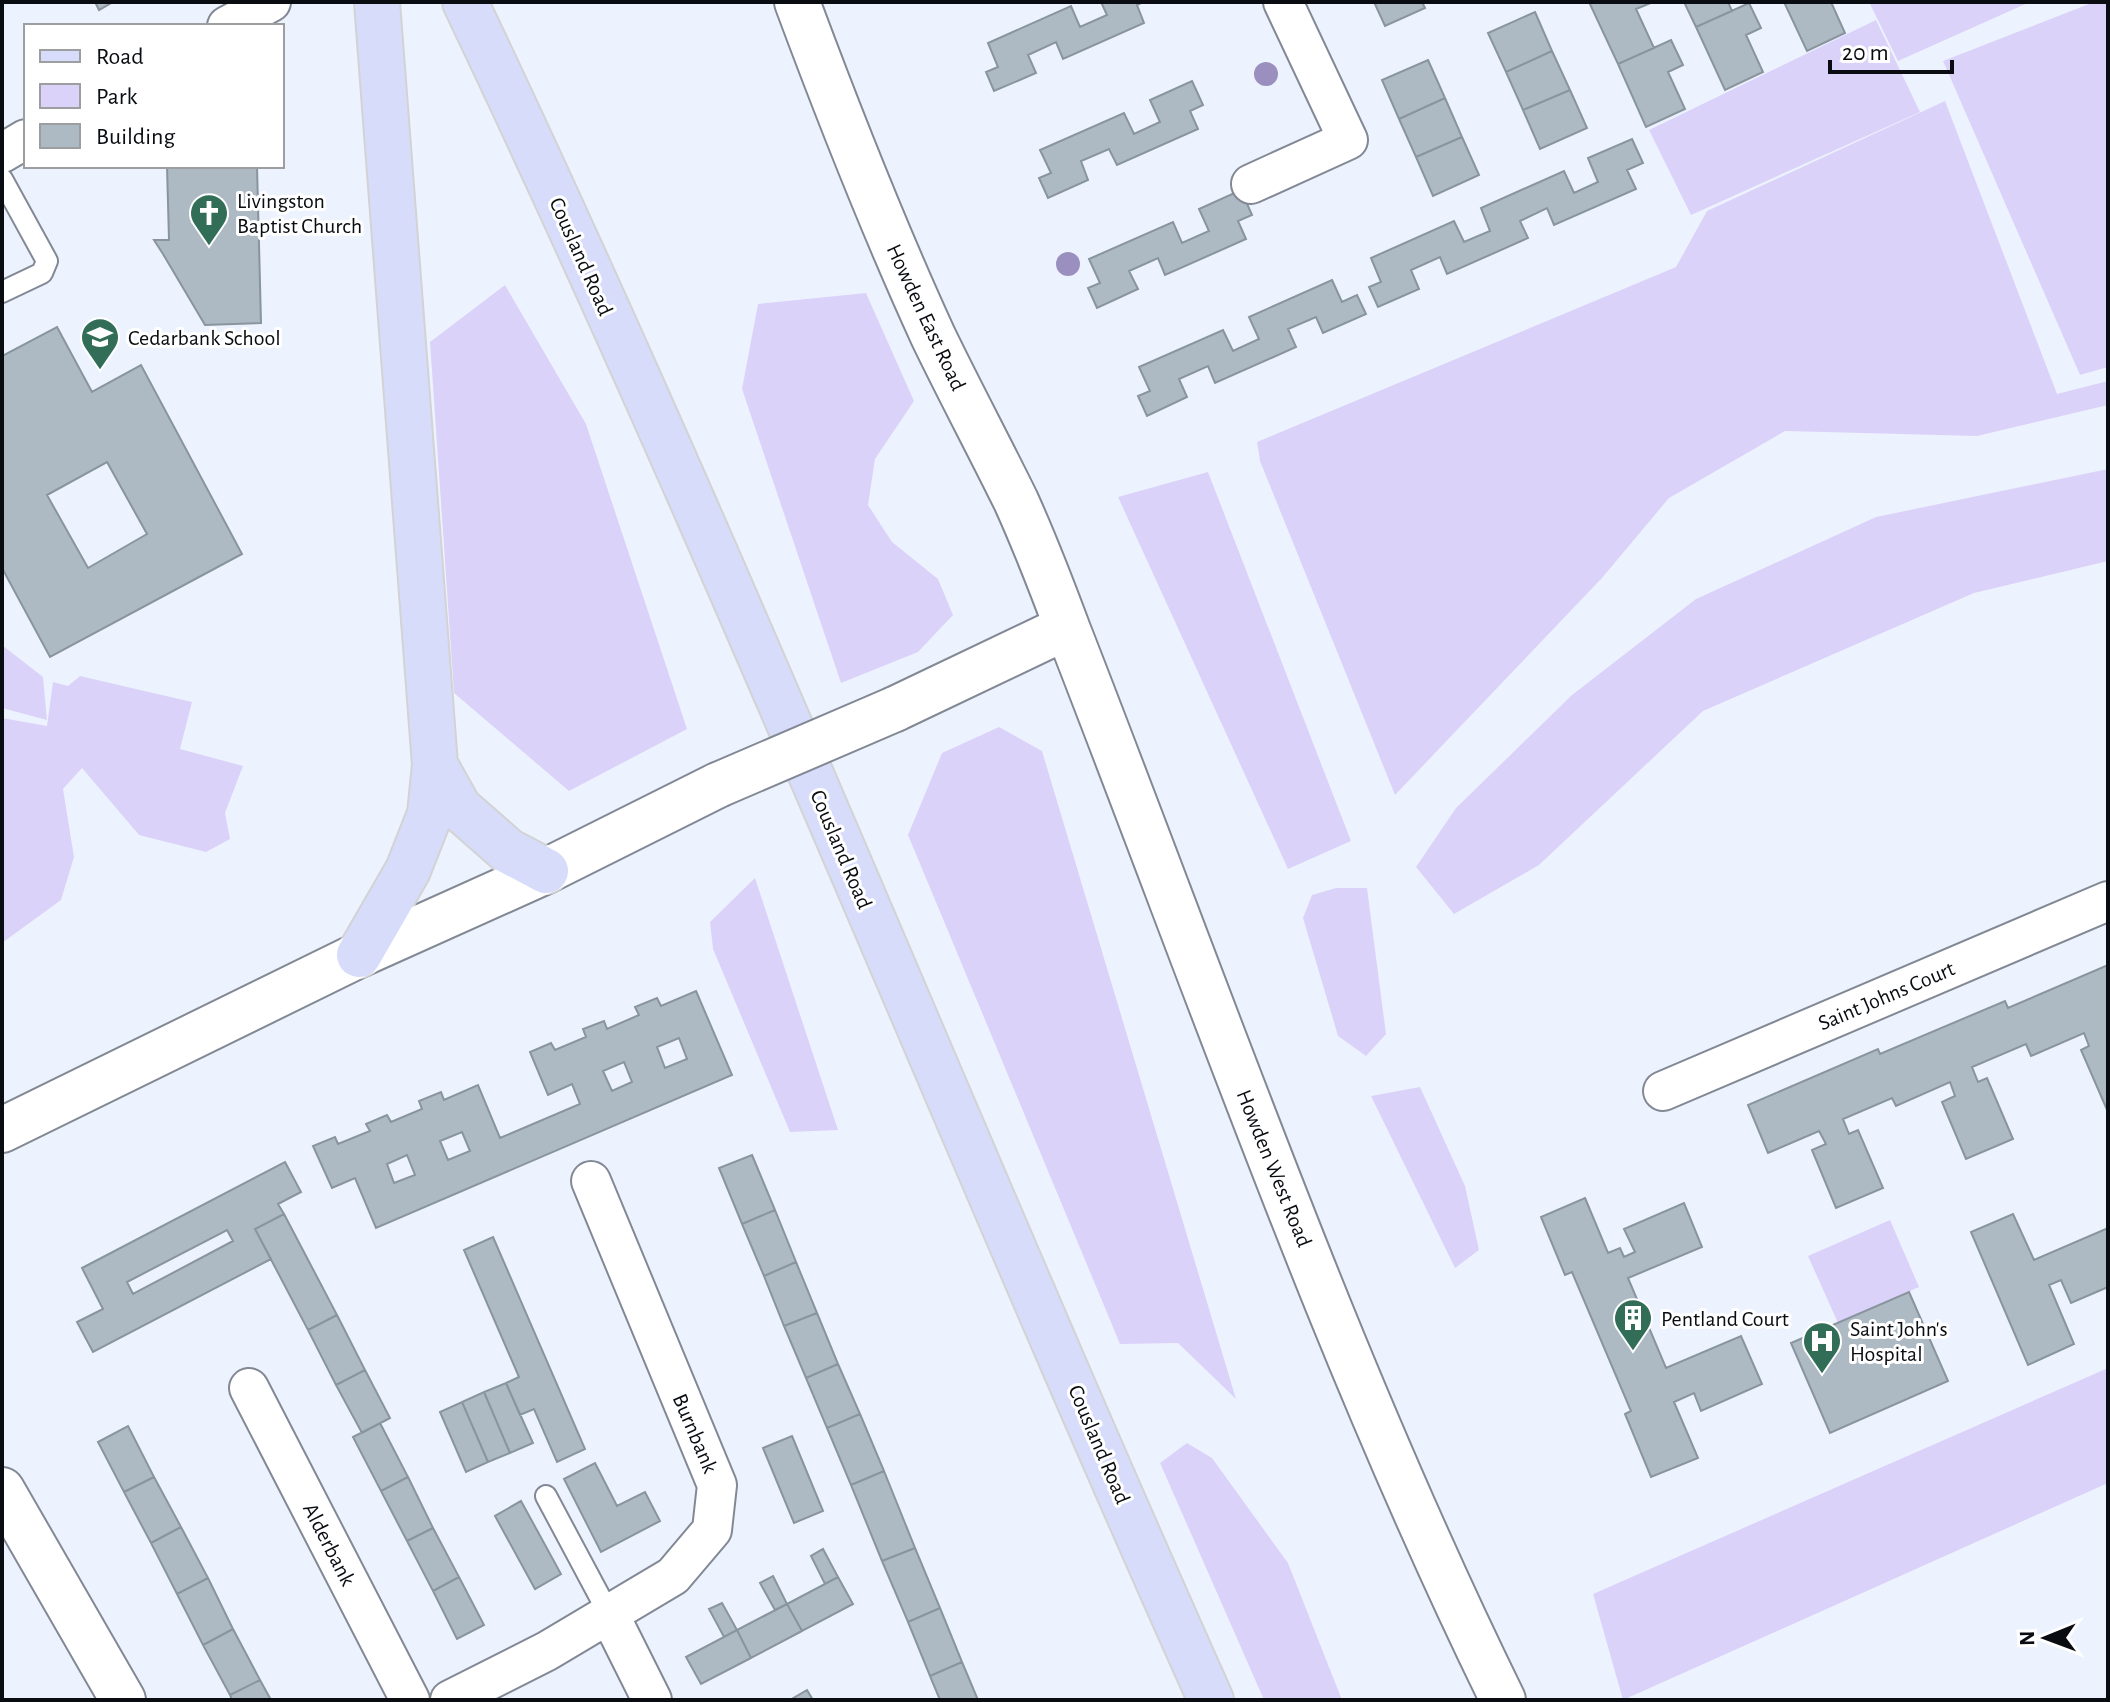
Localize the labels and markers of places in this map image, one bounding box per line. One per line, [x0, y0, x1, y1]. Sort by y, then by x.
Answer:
place label: Livingston Baptist Church [237, 190, 362, 237]
church icon: Livingston Baptist Church [188, 192, 230, 247]
school or university icon: Cedarbank School [79, 316, 121, 371]
place label: Cedarbank School [128, 327, 281, 349]
building icon: Pentland Court [1612, 1297, 1654, 1352]
place label: Pentland Court [1661, 1308, 1789, 1330]
place label: Saint John's Hospital [1850, 1318, 1948, 1365]
hospital icon: Saint John's Hospital [1801, 1320, 1843, 1375]

